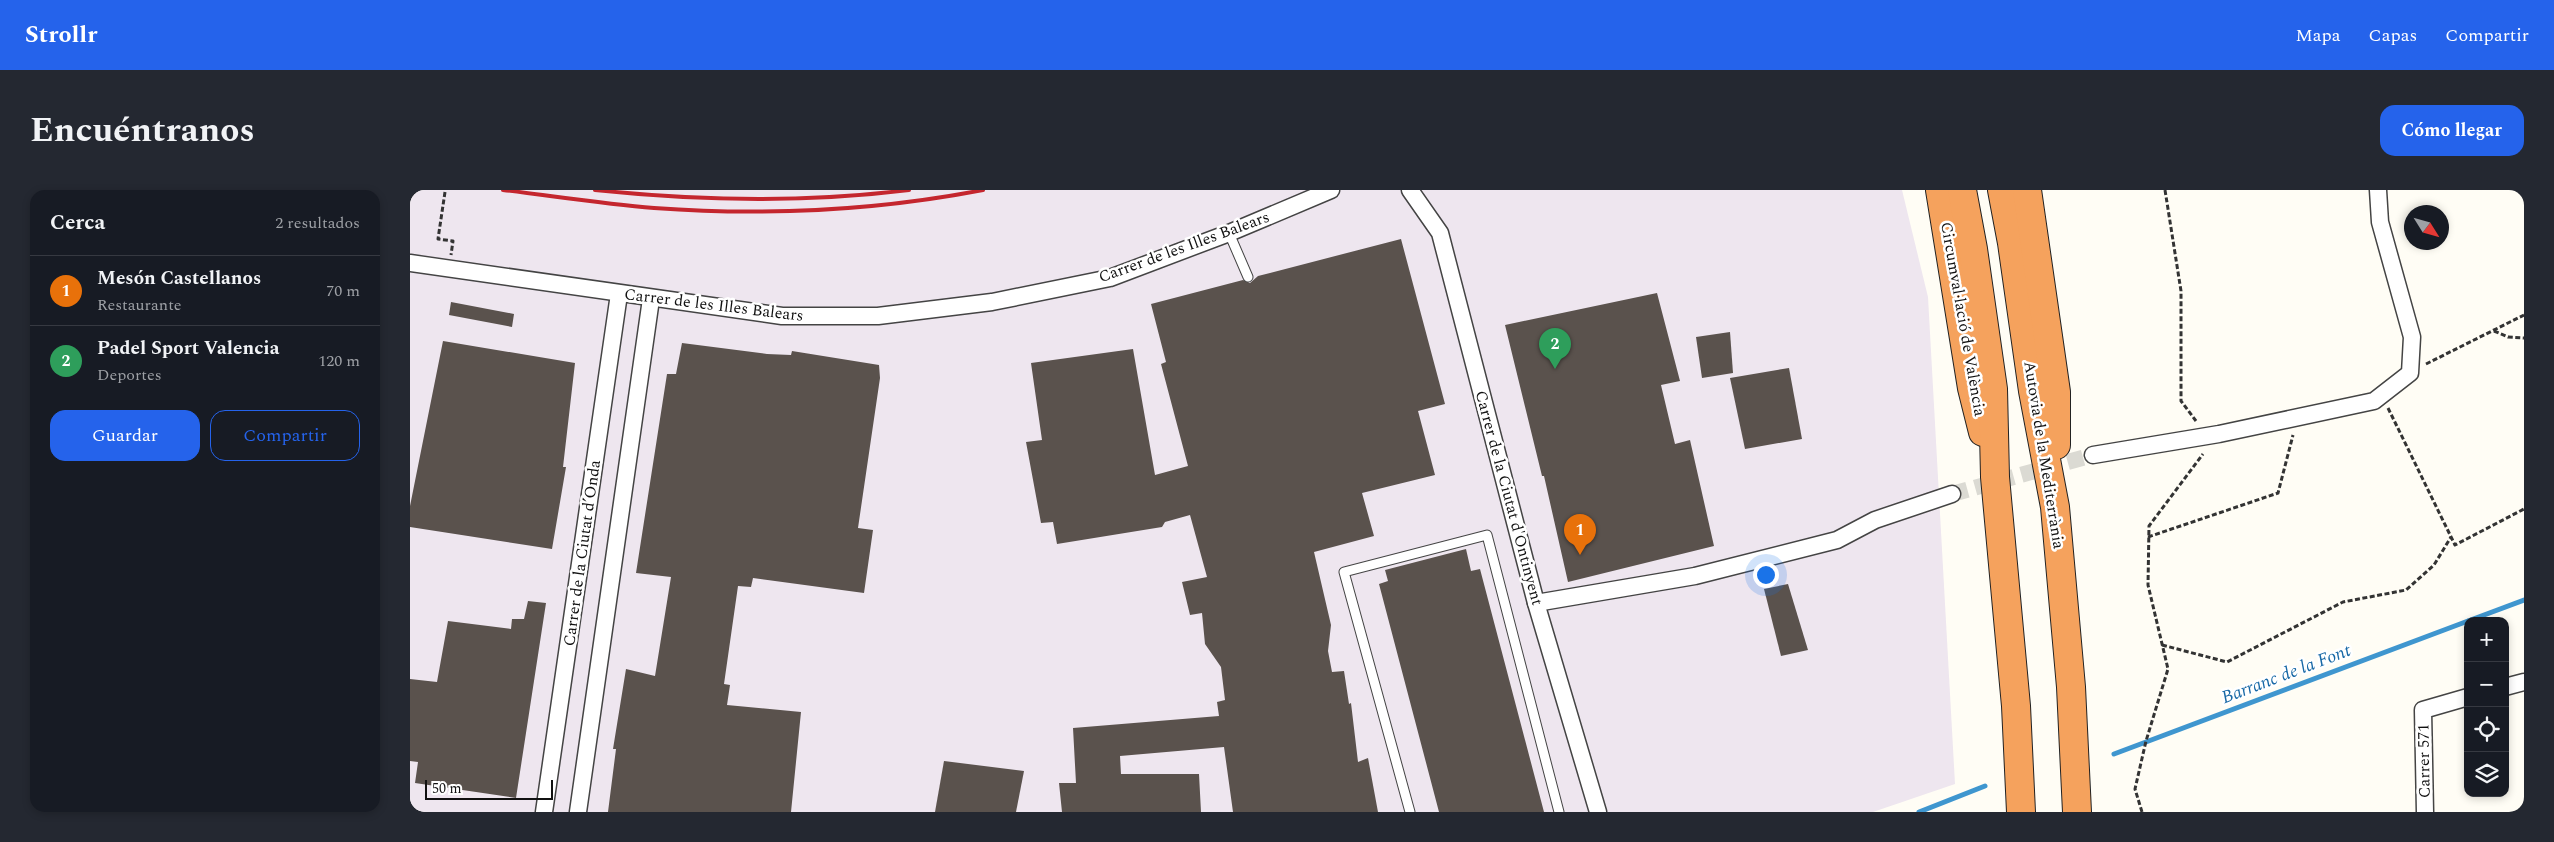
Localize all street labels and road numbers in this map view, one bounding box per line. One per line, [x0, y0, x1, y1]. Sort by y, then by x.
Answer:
street label: Carrer de les Illes Balears [1095, 205, 1273, 289]
street label: Circumval·lació de València [1934, 220, 1992, 418]
street label: Carrer de les Illes Balears [623, 282, 805, 328]
street label: Autovia de la Mediterrània [2017, 359, 2071, 551]
street label: Carrer de la Ciutat d'Ontinyent [1469, 388, 1549, 608]
street label: Carrer de la Ciutat d’Onda [557, 458, 607, 648]
street label: Carrer 571 [2411, 724, 2437, 798]

